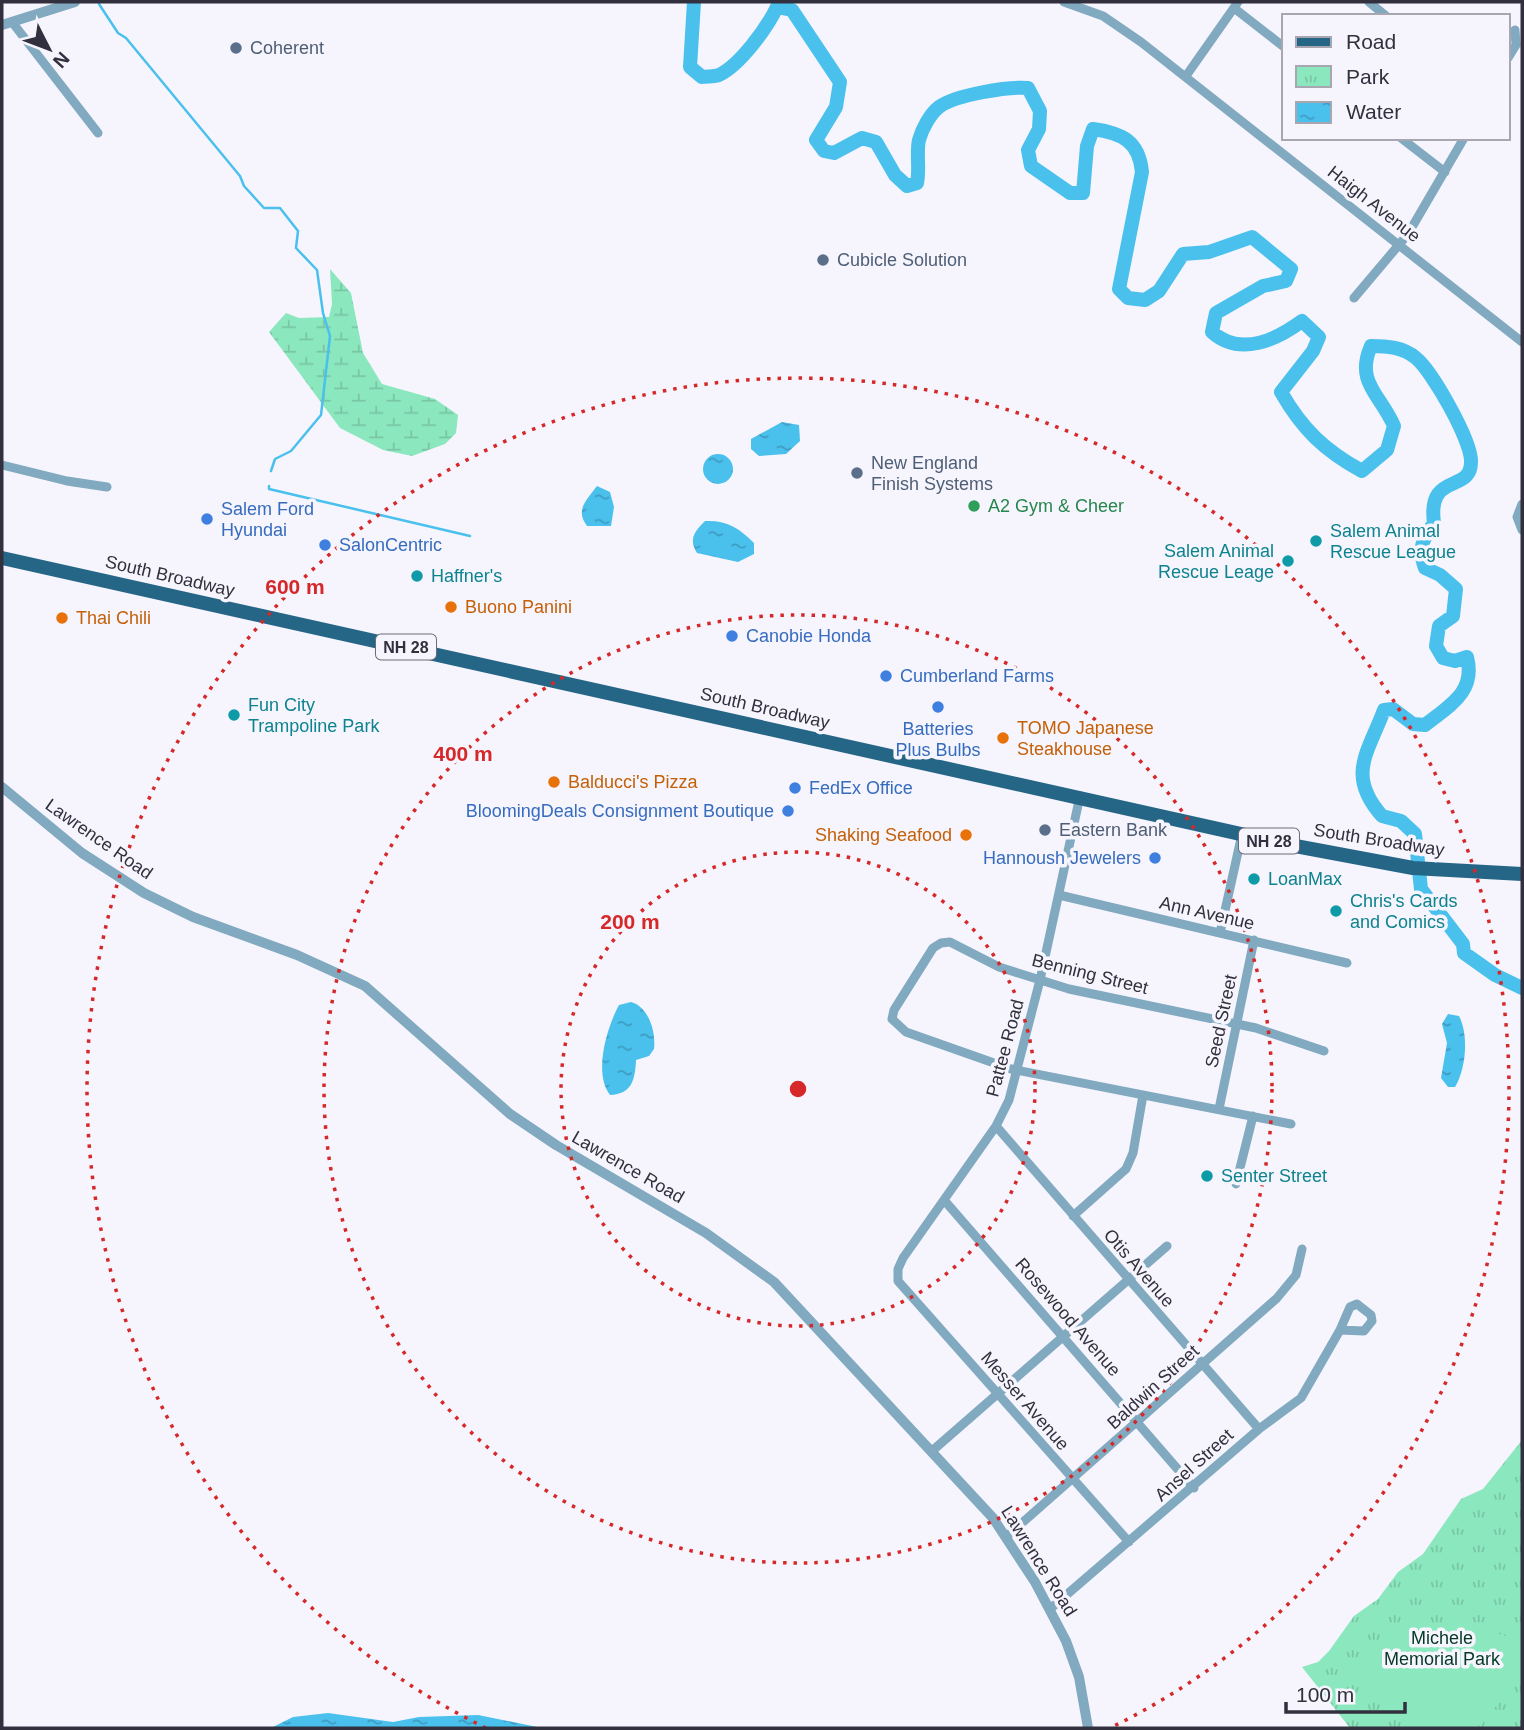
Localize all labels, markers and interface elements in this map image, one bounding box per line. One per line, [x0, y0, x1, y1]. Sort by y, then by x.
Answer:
north arrow [14, 14, 84, 84]
legend [1282, 14, 1510, 140]
text: Road [1346, 30, 1396, 53]
place label: Coherent [250, 38, 324, 58]
marker: Coherent [228, 40, 244, 56]
text: N [49, 48, 74, 72]
text: Park [1346, 65, 1390, 88]
text: Water [1346, 100, 1401, 123]
street label: Haigh Avenue [1324, 162, 1424, 246]
place label: Cubicle Solution [837, 250, 967, 270]
marker: Cubicle Solution [815, 252, 831, 268]
place label: New England Finish Systems [871, 453, 993, 494]
marker: New England Finish Systems [849, 465, 865, 481]
place label: A2 Gym & Cheer [988, 496, 1124, 516]
marker: A2 Gym & Cheer [966, 498, 982, 514]
place label: Salem Ford Hyundai [221, 499, 314, 540]
marker: Salem Ford Hyundai [199, 511, 215, 527]
place label: Salem Animal Rescue League [1330, 521, 1456, 562]
marker: Salem Animal Rescue League [1308, 533, 1324, 549]
place label: SalonCentric [339, 535, 442, 555]
marker: SalonCentric [317, 537, 333, 553]
place label: Salem Animal Rescue Leage [1158, 541, 1274, 582]
street label: South Broadway [103, 551, 237, 601]
marker: Salem Animal Rescue Leage [1280, 553, 1296, 569]
place label: Haffner's [431, 566, 502, 586]
marker: Haffner's [409, 568, 425, 584]
text: 600 m [265, 575, 325, 598]
place label: Buono Panini [465, 597, 572, 617]
marker: Buono Panini [443, 599, 459, 615]
place label: Thai Chili [76, 608, 151, 628]
marker: Thai Chili [54, 610, 70, 626]
place label: Canobie Honda [746, 626, 872, 646]
marker: Canobie Honda [724, 628, 740, 644]
road number: NH 28 [376, 634, 436, 660]
place label: Cumberland Farms [900, 666, 1054, 686]
marker: Cumberland Farms [878, 668, 894, 684]
street label: South Broadway [698, 683, 832, 733]
place label: Fun City Trampoline Park [248, 695, 380, 736]
marker: Batteries Plus Bulbs [930, 699, 946, 715]
marker: Fun City Trampoline Park [226, 707, 242, 723]
place label: TOMO Japanese Steakhouse [1017, 718, 1154, 759]
place label: Batteries Plus Bulbs [895, 719, 981, 760]
marker: TOMO Japanese Steakhouse [995, 730, 1011, 746]
text: 400 m [433, 742, 493, 765]
place label: Balducci's Pizza [568, 772, 698, 792]
marker: Balducci's Pizza [546, 774, 562, 790]
place label: FedEx Office [809, 778, 913, 798]
marker: FedEx Office [787, 780, 803, 796]
street label: Lawrence Road [42, 795, 156, 883]
place label: BloomingDeals Consignment Boutique [466, 801, 774, 821]
marker: BloomingDeals Consignment Boutique [780, 803, 796, 819]
place label: Eastern Bank [1059, 820, 1168, 840]
street label: South Broadway [1312, 820, 1446, 860]
marker: Eastern Bank [1037, 822, 1053, 838]
place label: Shaking Seafood [815, 825, 952, 845]
marker: Shaking Seafood [958, 827, 974, 843]
road number: NH 28 [1239, 828, 1299, 854]
place label: Hannoush Jewelers [983, 848, 1141, 868]
marker: Hannoush Jewelers [1147, 850, 1163, 866]
place label: LoanMax [1268, 869, 1342, 889]
marker: LoanMax [1246, 871, 1262, 887]
place label: Chris's Cards and Comics [1350, 891, 1457, 932]
street label: Ann Avenue [1158, 892, 1256, 934]
marker: Chris's Cards and Comics [1328, 903, 1344, 919]
text: 200 m [600, 910, 660, 933]
street label: Benning Street [1030, 950, 1150, 998]
street label: Seed Street [1201, 972, 1241, 1070]
street label: Pattee Road [982, 997, 1028, 1099]
centre of rings [786, 1077, 810, 1101]
street label: Lawrence Road [568, 1127, 688, 1207]
place label: Senter Street [1221, 1166, 1327, 1186]
marker: Senter Street [1199, 1168, 1215, 1184]
street label: Otis Avenue [1100, 1225, 1178, 1311]
street label: Rosewood Avenue [1011, 1254, 1125, 1380]
street label: Baldwin Street [1103, 1341, 1203, 1433]
street label: Messer Avenue [977, 1348, 1073, 1454]
street label: Ansel Street [1151, 1425, 1237, 1505]
street label: Lawrence Road [997, 1502, 1081, 1620]
park label: Michele Memorial Park [1384, 1628, 1501, 1669]
scale bar [1286, 1670, 1405, 1714]
text: 100 m [1296, 1683, 1354, 1706]

